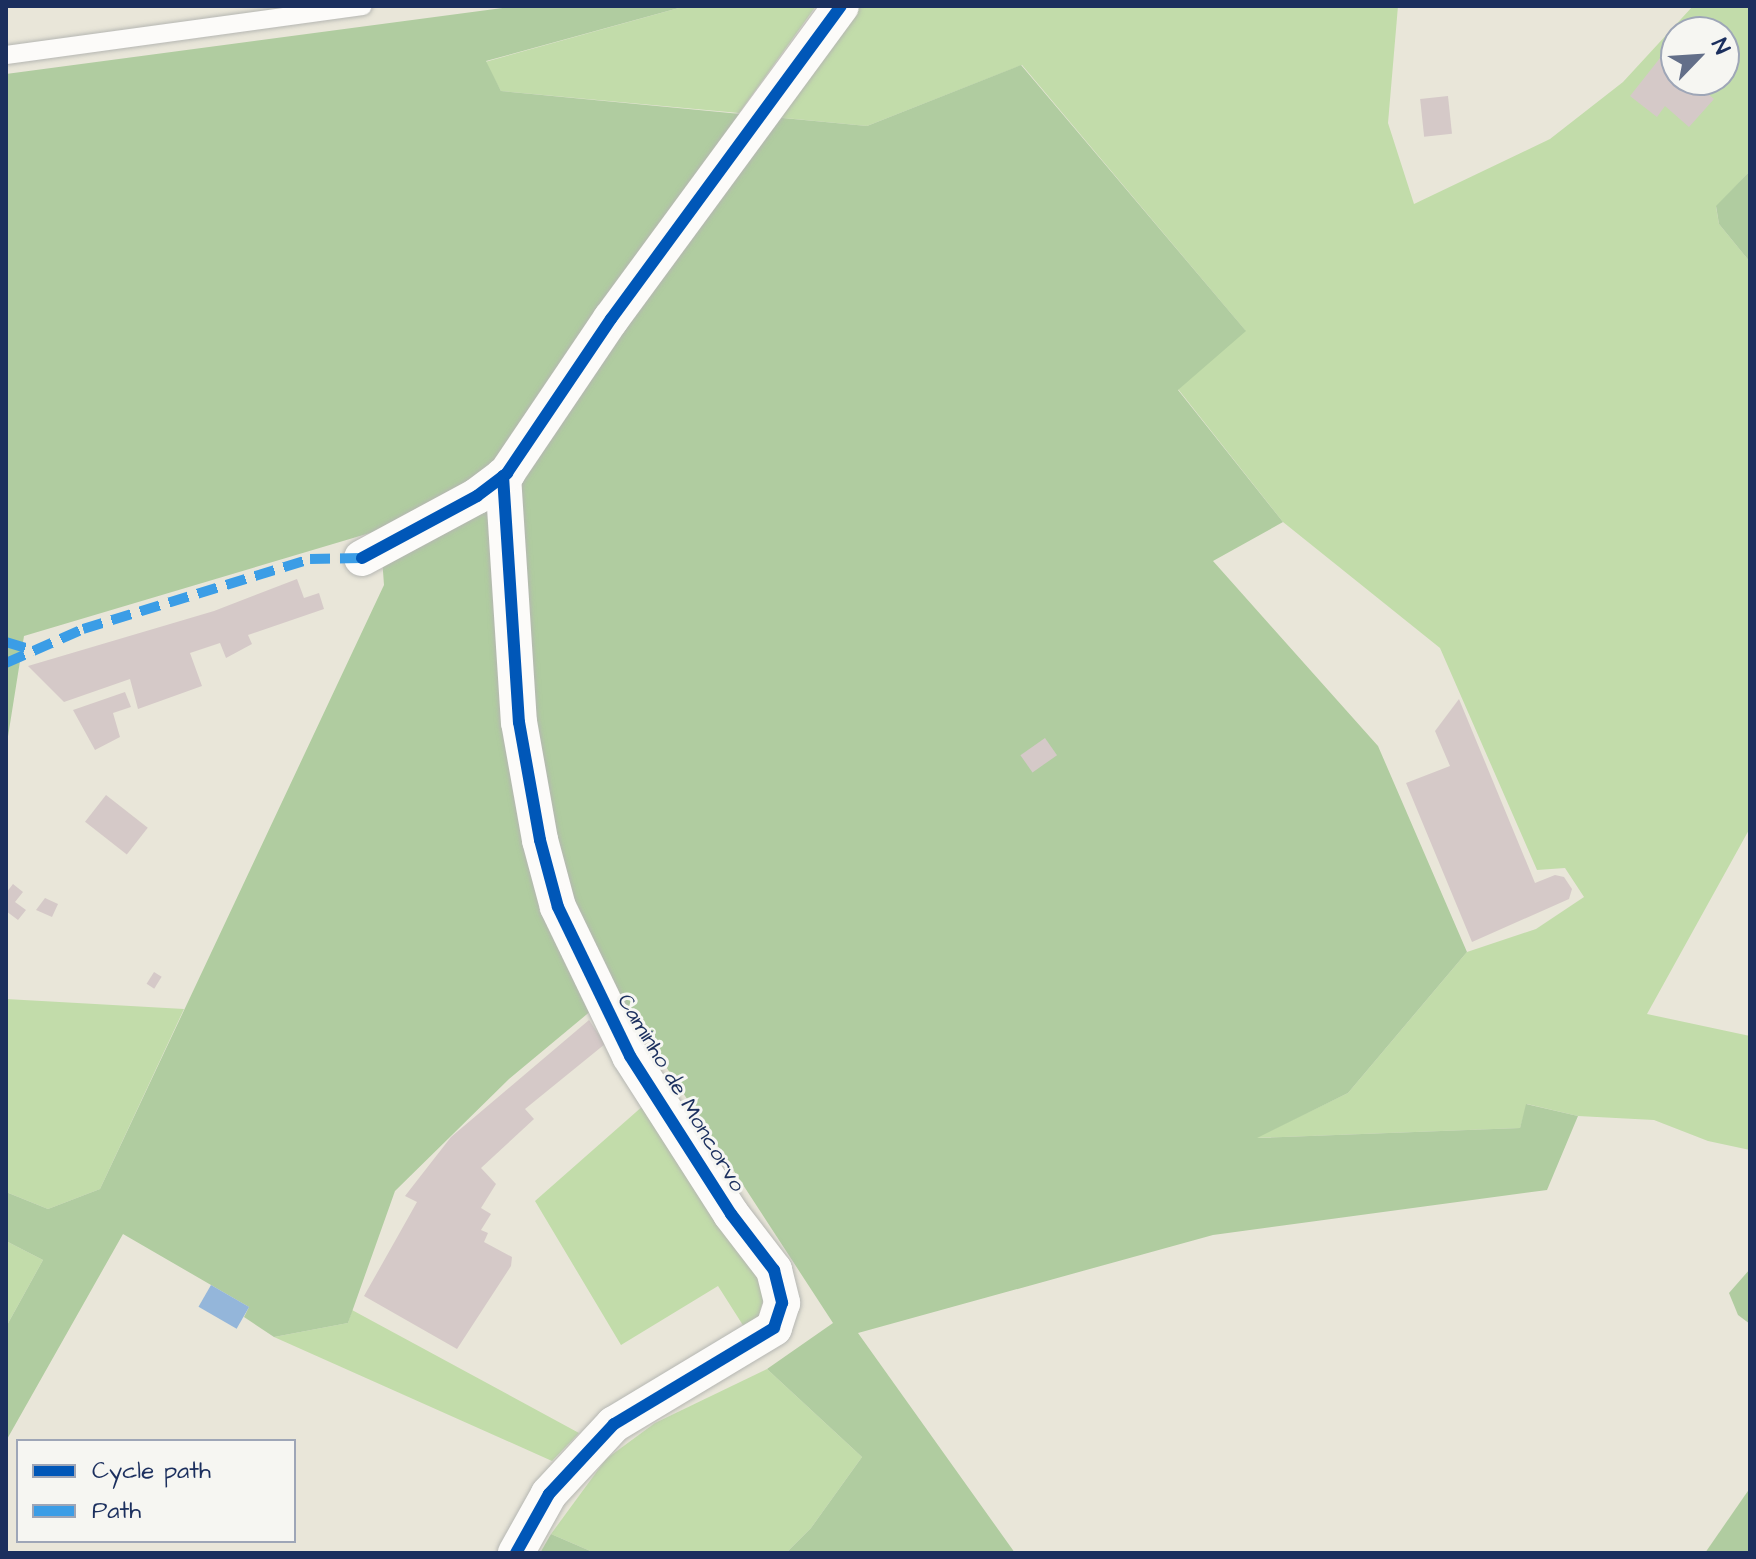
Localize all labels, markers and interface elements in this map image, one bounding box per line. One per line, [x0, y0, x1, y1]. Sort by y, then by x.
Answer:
north arrow [1660, 16, 1740, 96]
text: N [1703, 34, 1737, 59]
street label: Caminho de Moncorvo [611, 989, 751, 1197]
legend [16, 1439, 296, 1543]
text: Cycle path [92, 1454, 211, 1488]
text: Path [92, 1494, 141, 1528]

